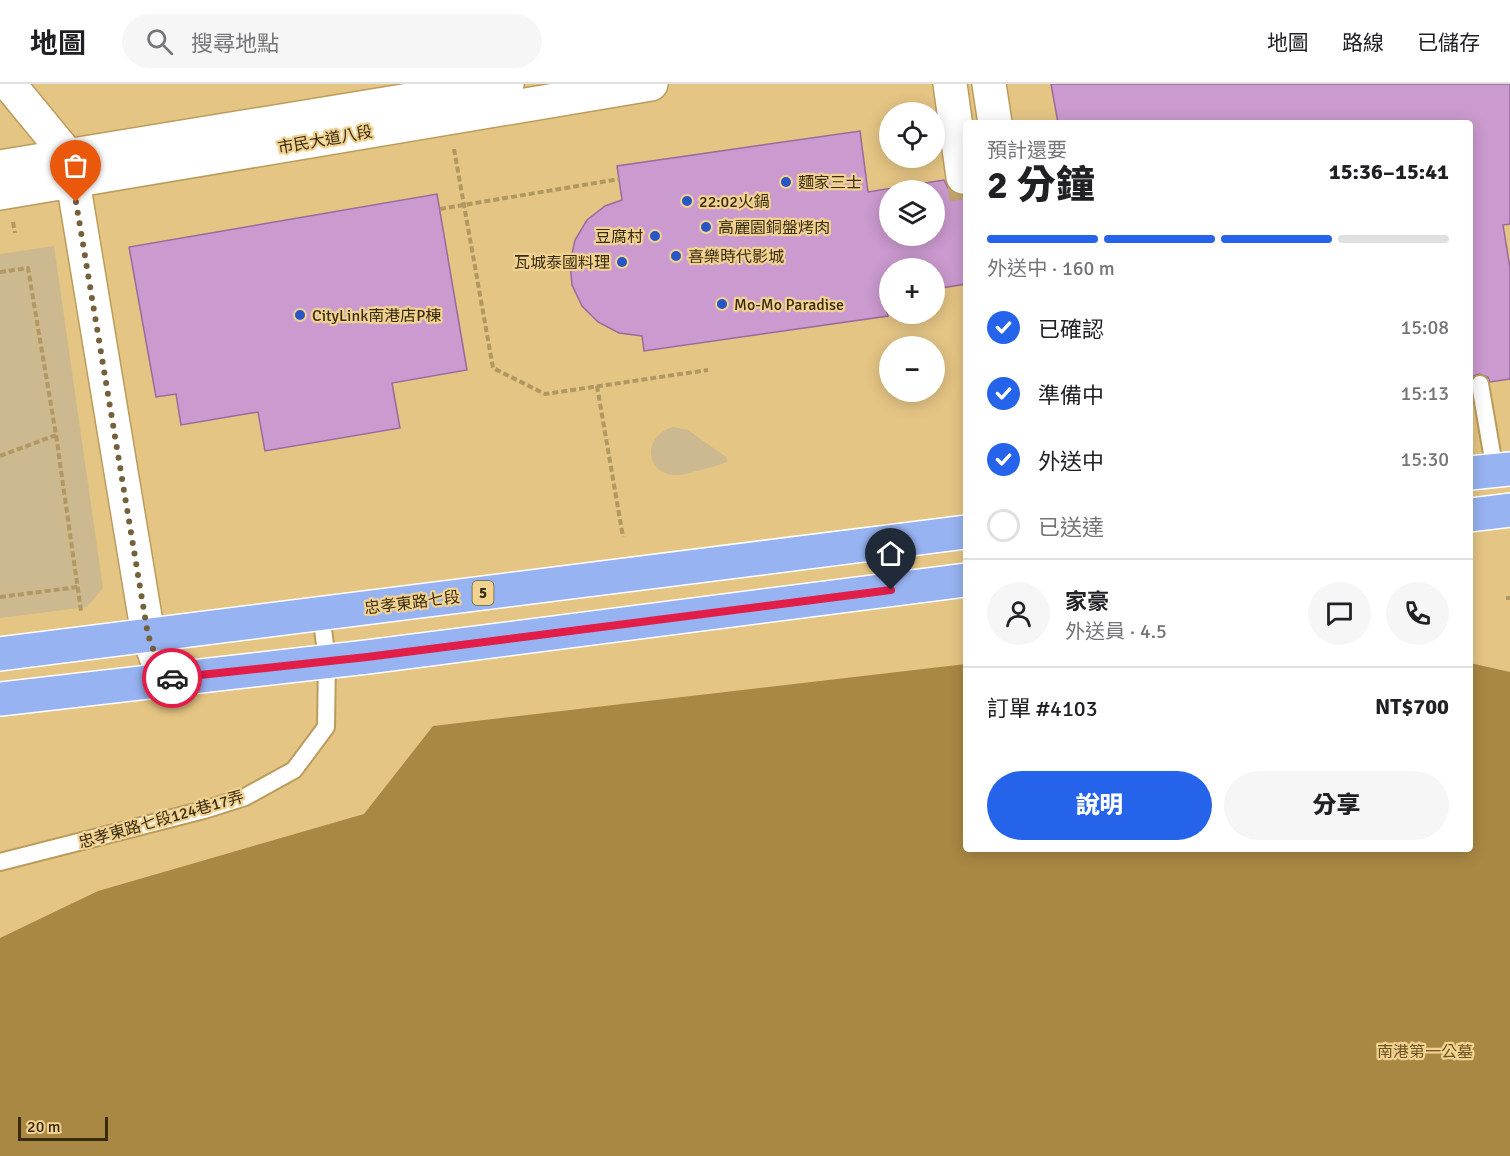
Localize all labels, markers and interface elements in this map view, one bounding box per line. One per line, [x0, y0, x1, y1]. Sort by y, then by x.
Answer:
search box [122, 14, 542, 68]
icon: search [143, 25, 176, 58]
text: 地圖 [30, 27, 86, 61]
text: 搜尋地點 [191, 30, 279, 57]
text: 地圖 [1267, 30, 1309, 56]
text: 路線 [1342, 30, 1384, 56]
text: 已儲存 [1417, 30, 1480, 56]
map controls [879, 102, 945, 402]
button: locate [879, 102, 945, 168]
street label: 市民大道八段 [276, 122, 374, 158]
text: 預計還要 [987, 138, 1067, 163]
pin [50, 140, 101, 202]
icon: bag [59, 149, 92, 182]
text: 15:36–15:41 [1329, 158, 1449, 185]
text: 2 分鐘 [987, 161, 1095, 209]
place label: 麵家三士 [798, 173, 862, 193]
marker: 麵家三士 [779, 175, 793, 189]
button: layers [879, 180, 945, 246]
place label: 22:02火鍋 [699, 192, 770, 212]
marker: 22:02火鍋 [680, 194, 694, 208]
place label: 高麗園銅盤烤肉 [718, 218, 830, 238]
marker: 高麗園銅盤烤肉 [699, 220, 713, 234]
place label: 豆腐村 [595, 227, 643, 247]
marker: 豆腐村 [648, 229, 662, 243]
place label: 喜樂時代影城 [688, 247, 784, 267]
marker: 喜樂時代影城 [669, 249, 683, 263]
place label: 瓦城泰國料理 [514, 253, 610, 273]
marker: 瓦城泰國料理 [615, 255, 629, 269]
text: 外送中 · 160 m [987, 256, 1115, 281]
button: + [879, 258, 945, 324]
place label: Mo-Mo Paradise [734, 295, 844, 315]
marker: Mo-Mo Paradise [715, 297, 729, 311]
place label: CityLink南港店P棟 [312, 306, 441, 326]
marker: CityLink南港店P棟 [293, 308, 307, 322]
icon: check [987, 311, 1020, 344]
text: 15:08 [1400, 315, 1449, 340]
text: 已確認 [1038, 316, 1104, 343]
button: − [879, 336, 945, 402]
icon: check [987, 377, 1020, 410]
text: 15:13 [1400, 381, 1449, 406]
text: 準備中 [1038, 382, 1104, 409]
icon: check [987, 443, 1020, 476]
text: 15:30 [1400, 447, 1449, 472]
text: 外送中 [1038, 448, 1104, 475]
text: 已送達 [1038, 514, 1104, 541]
pin [865, 528, 916, 590]
icon: home [874, 537, 907, 570]
road number: 5 [472, 581, 494, 605]
button: person [987, 582, 1050, 645]
button: chat [1308, 582, 1371, 645]
button: phone [1386, 582, 1449, 645]
street label: 忠孝東路七段 [363, 587, 461, 619]
text: 家豪 [1065, 588, 1109, 615]
text: 外送員 · 4.5 [1065, 619, 1167, 644]
courier [142, 648, 202, 708]
icon: car [156, 662, 189, 695]
text: NT$700 [1375, 693, 1449, 720]
text: 訂單 #4103 [987, 695, 1098, 722]
button: 說明 [987, 771, 1212, 840]
button: 分享 [1224, 771, 1449, 840]
street label: 忠孝東路七段124巷17弄 [76, 787, 246, 853]
park label: 南港第一公墓 [1377, 1042, 1473, 1062]
scale bar [18, 1114, 108, 1142]
text: 20 m [27, 1117, 61, 1137]

